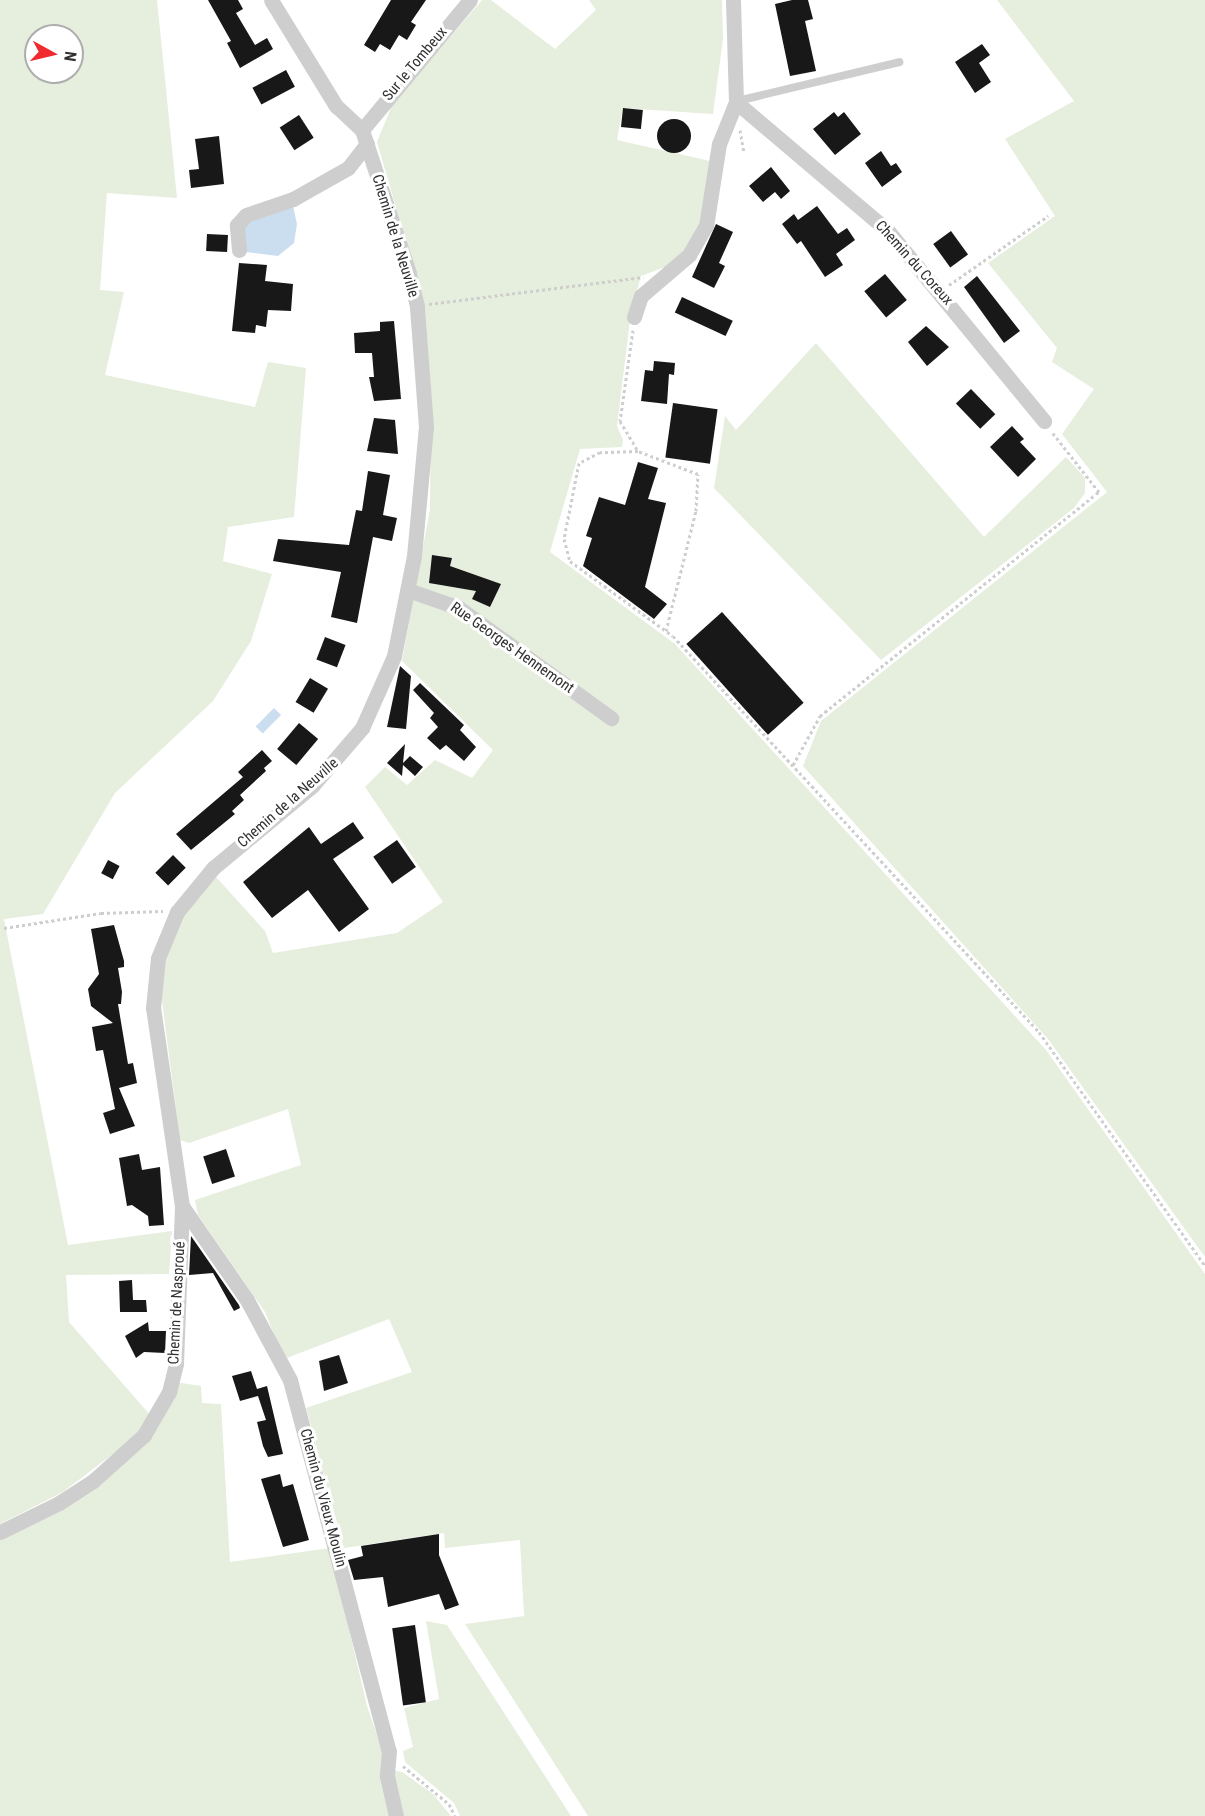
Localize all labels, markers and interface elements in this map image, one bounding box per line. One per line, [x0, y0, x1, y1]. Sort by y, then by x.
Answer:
street label: Sur le Tombeux [379, 23, 451, 105]
north arrow [24, 24, 84, 84]
text: N [60, 50, 80, 62]
street label: Chemin de la Neuville [368, 172, 422, 300]
street label: Chemin du Coreux [871, 217, 957, 309]
street label: Rue Georges Hennemont [447, 599, 577, 697]
street label: Chemin de la Neuville [234, 754, 342, 852]
street label: Chemin de Nasproué [165, 1241, 189, 1365]
street label: Chemin du Vieux Moulin [296, 1427, 350, 1569]

